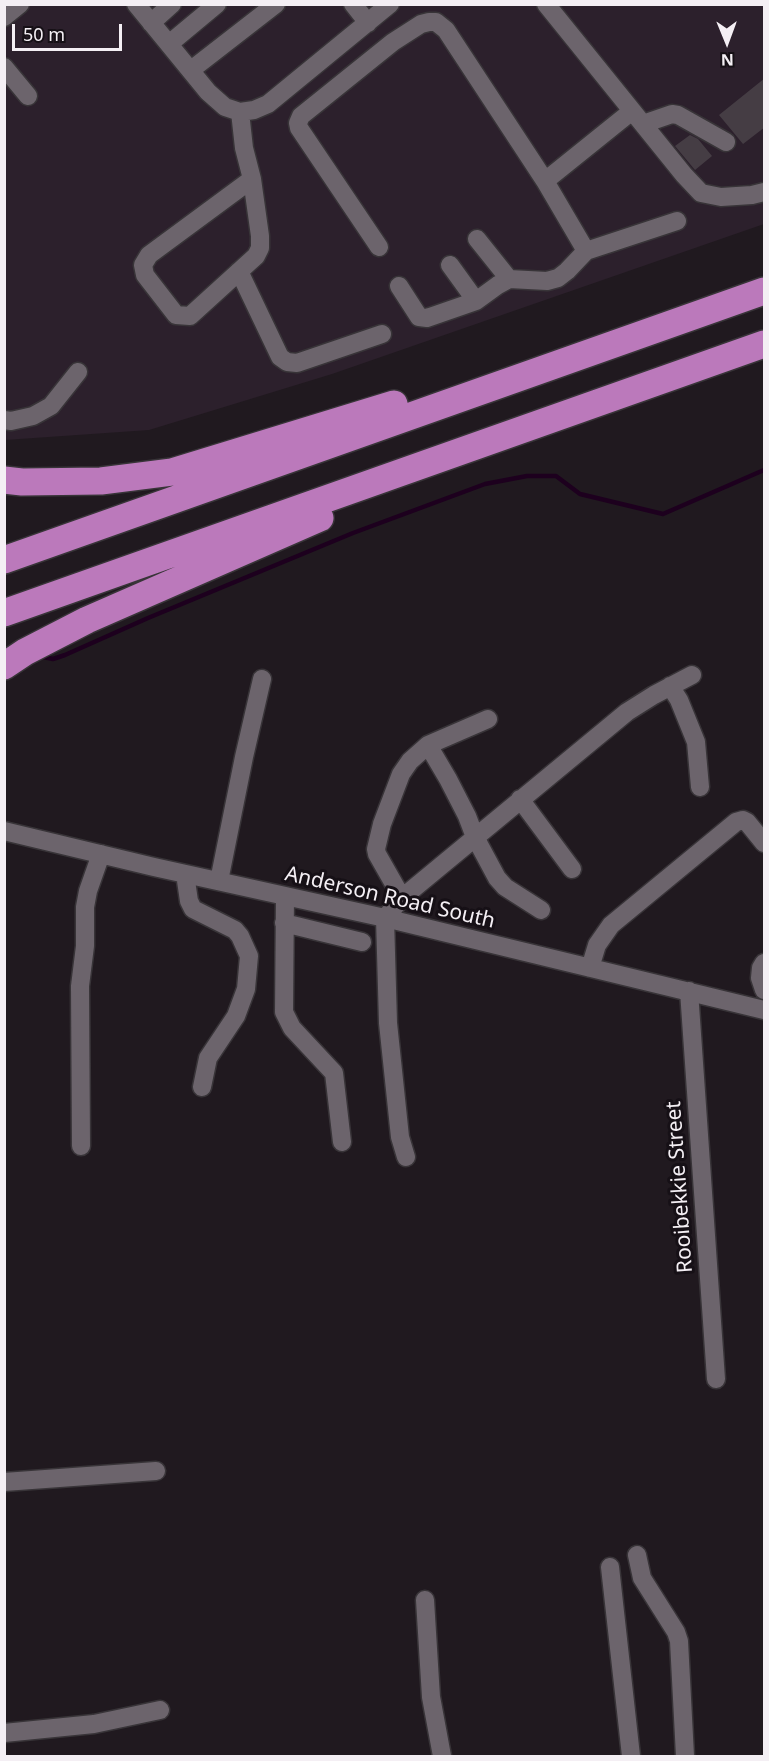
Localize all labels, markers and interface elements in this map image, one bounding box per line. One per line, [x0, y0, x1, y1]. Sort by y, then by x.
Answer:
scale bar [15, 12, 124, 50]
north arrow [697, 12, 757, 72]
text: 50 m [23, 22, 65, 46]
text: N [721, 49, 734, 71]
street label: Anderson Road South [283, 862, 497, 934]
street label: Rooibekkie Street [661, 1100, 699, 1274]

